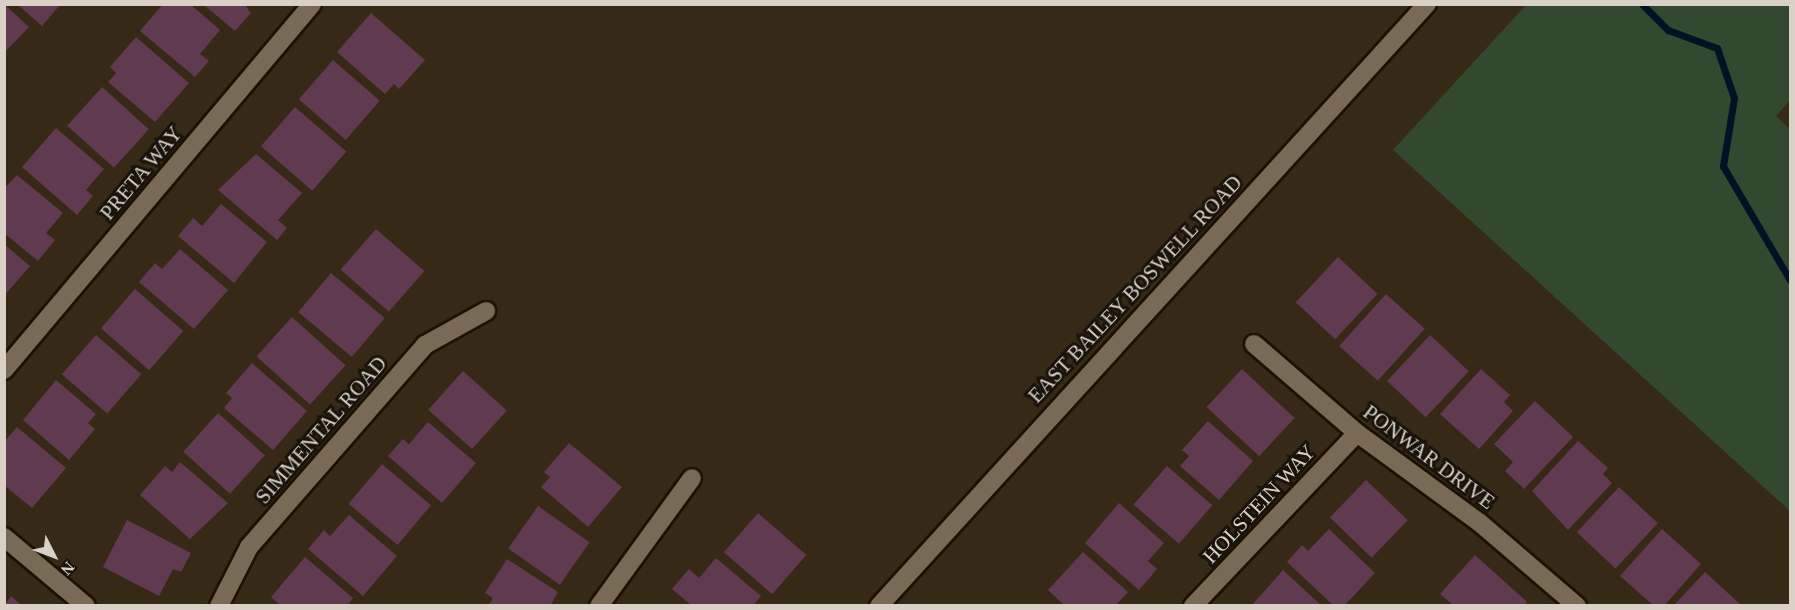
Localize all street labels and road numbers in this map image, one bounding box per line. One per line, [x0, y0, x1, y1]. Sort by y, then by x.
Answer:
street label: PRETA WAY [94, 120, 188, 226]
street label: EAST BAILEY BOSWELL ROAD [1022, 169, 1248, 409]
street label: SIMMENTAL ROAD [250, 351, 392, 509]
street label: PONWAR DRIVE [1358, 399, 1500, 515]
street label: HOLSTEIN WAY [1197, 439, 1321, 569]

